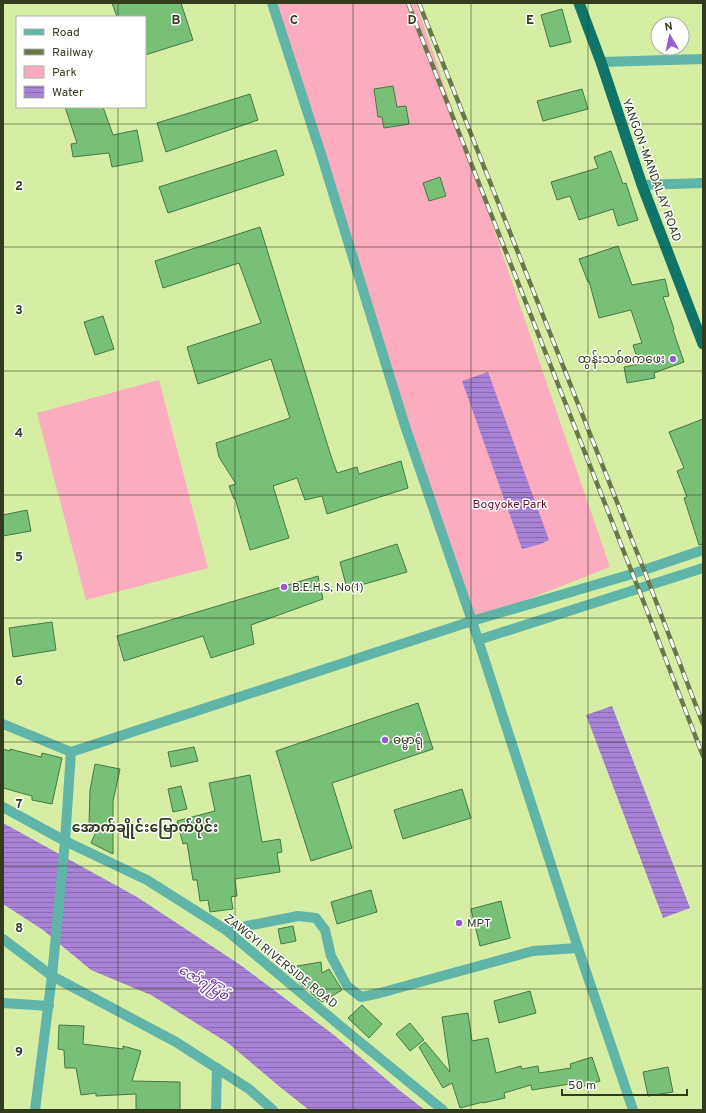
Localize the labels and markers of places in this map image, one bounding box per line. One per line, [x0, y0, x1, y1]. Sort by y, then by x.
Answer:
place label: ထွန်းသစ်စကဖေး [578, 350, 665, 369]
marker: ထွန်းသစ်စကဖေး [668, 354, 678, 364]
place label: B.E.H.S, No(1) [292, 580, 364, 596]
marker: B.E.H.S, No(1) [279, 582, 289, 592]
place label: ဓမ္မာရုံ [393, 733, 423, 750]
marker: ဓမ္မာရုံ [380, 735, 390, 745]
place label: MPT [467, 916, 491, 932]
marker: MPT [454, 918, 464, 928]

